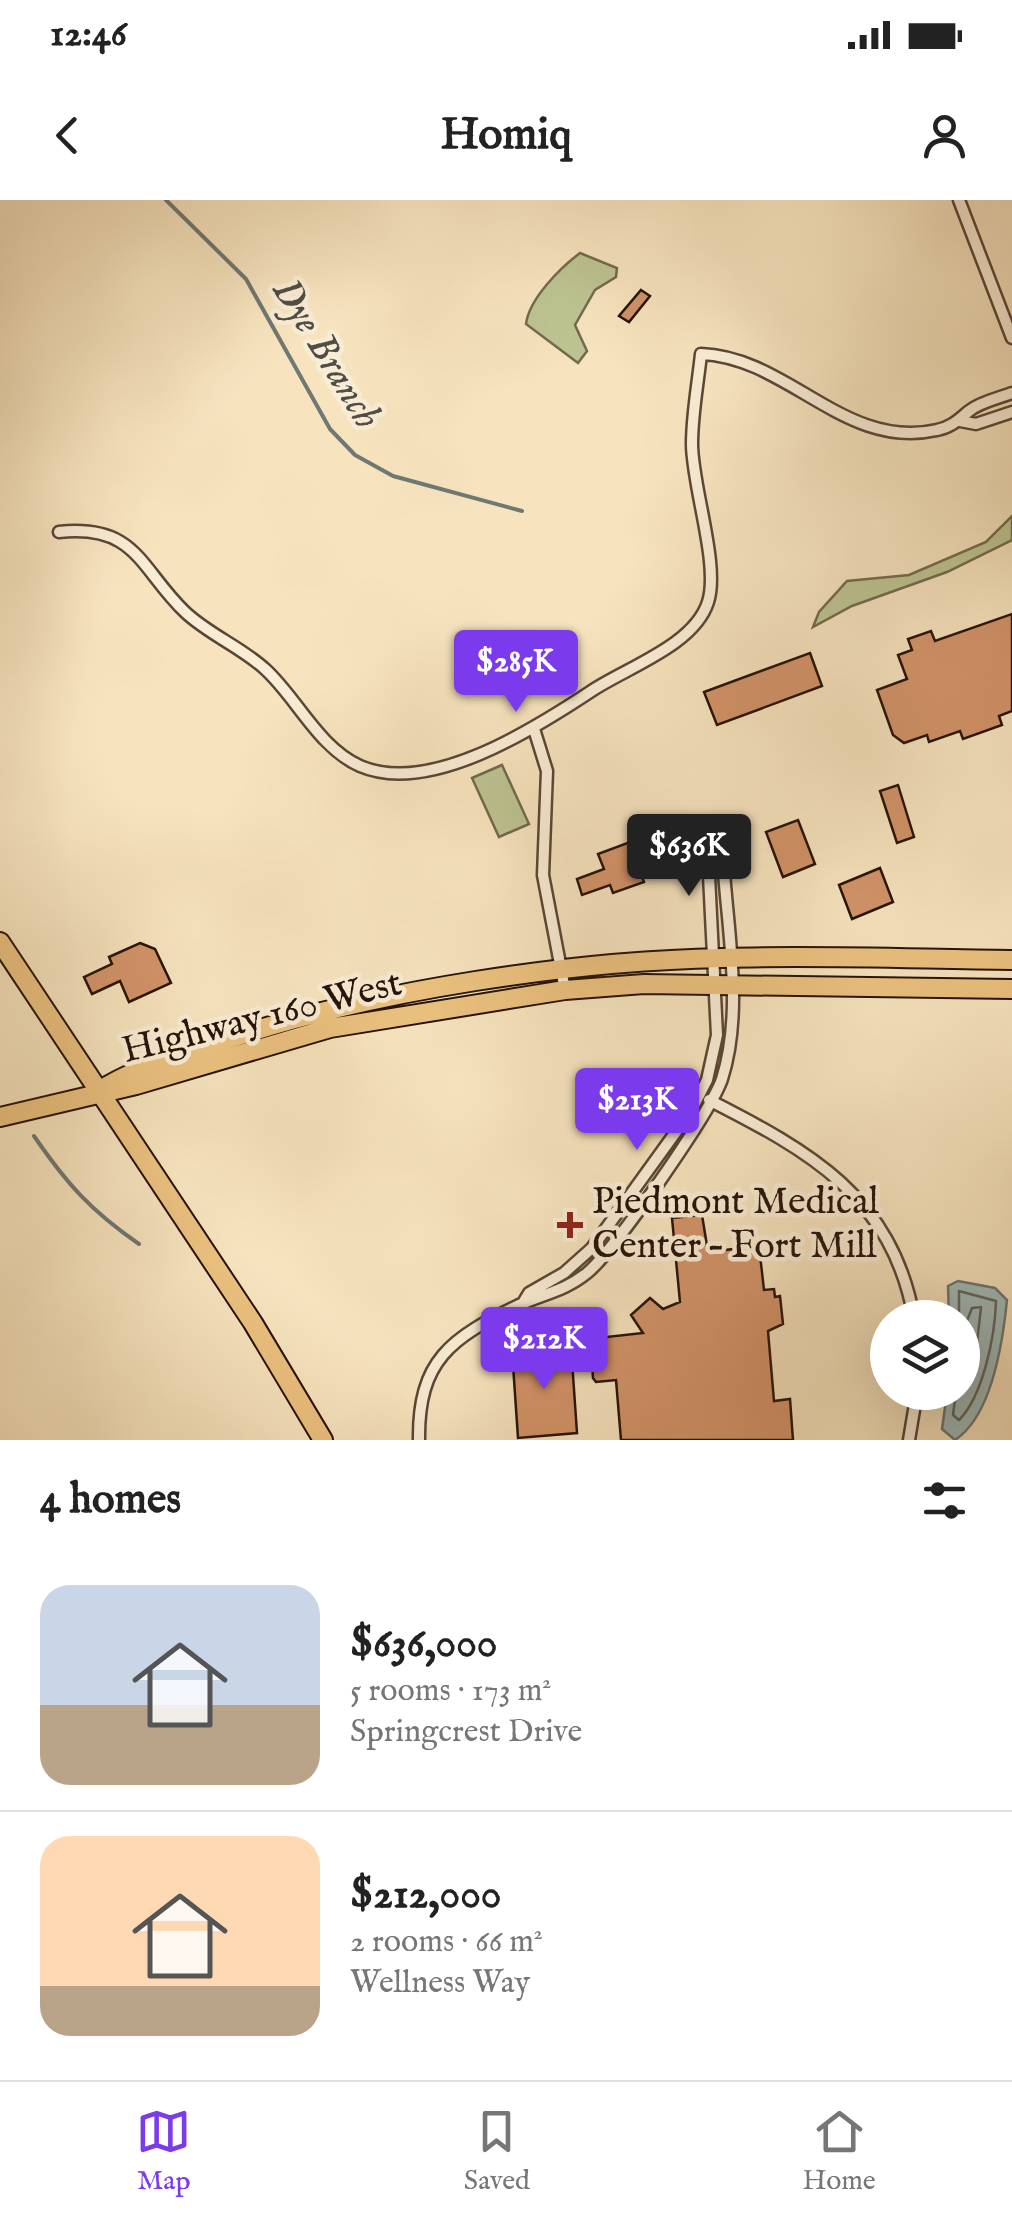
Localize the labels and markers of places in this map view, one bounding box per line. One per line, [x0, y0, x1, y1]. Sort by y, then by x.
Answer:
pin: $285K [446, 630, 586, 715]
pin: $636K [619, 814, 759, 899]
pin: $213K [567, 1068, 707, 1153]
place label: Piedmont Medical Center – Fort Mill [592, 1179, 880, 1271]
marker: Piedmont Medical Center – Fort Mill [557, 1212, 583, 1238]
pin: $212K [474, 1307, 614, 1392]

